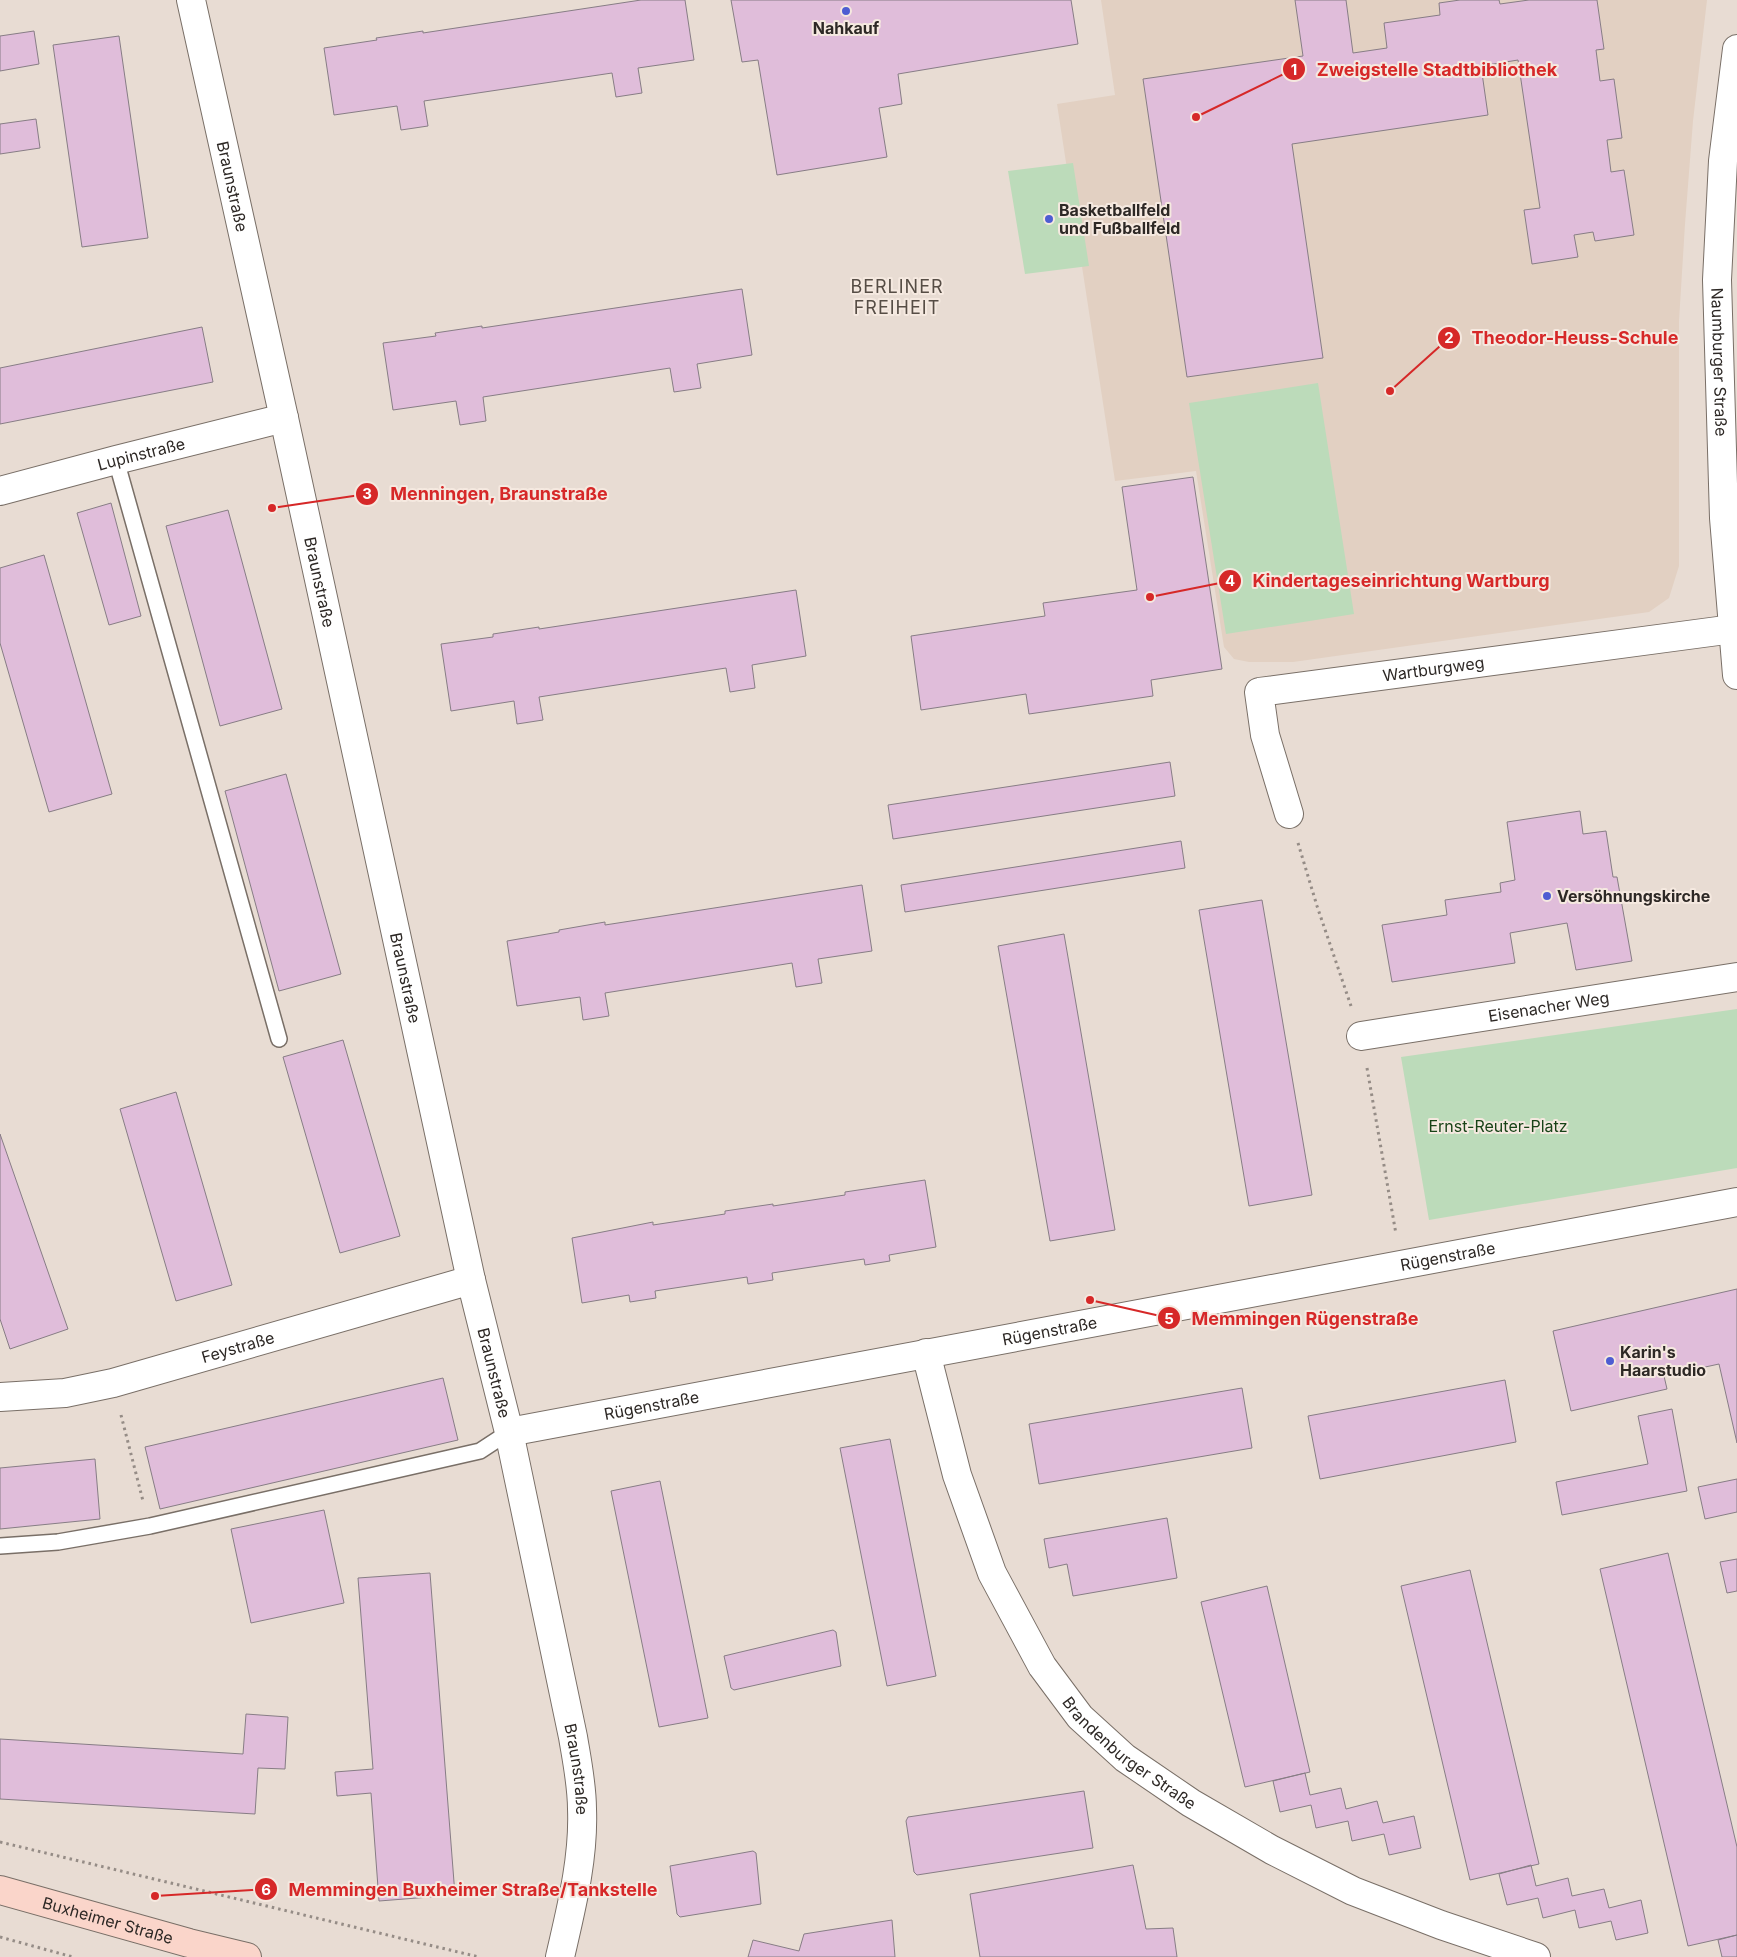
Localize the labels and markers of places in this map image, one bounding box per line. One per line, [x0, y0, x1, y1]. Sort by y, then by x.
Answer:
marker: Nahkauf [840, 5, 852, 17]
place label: Nahkauf [813, 18, 880, 38]
callout: Zweigstelle Stadtbibliothek [1282, 53, 1567, 86]
place label: Basketballfeld und Fußballfeld [1059, 200, 1180, 238]
marker: Basketballfeld und Fußballfeld [1043, 213, 1055, 225]
callout: Theodor-Heuss-Schule [1437, 322, 1689, 355]
callout: Menningen, Braunstraße [355, 477, 618, 510]
callout: Kindertageseinrichtung Wartburg [1218, 564, 1560, 597]
place label: Versöhnungskirche [1557, 886, 1710, 906]
marker: Versöhnungskirche [1541, 890, 1553, 902]
callout: Memmingen Rügenstraße [1157, 1302, 1429, 1335]
place label: Karin's Haarstudio [1620, 1342, 1706, 1380]
marker: Karin's Haarstudio [1604, 1355, 1616, 1367]
callout: Memmingen Buxheimer Straße/Tankstelle [253, 1873, 668, 1906]

